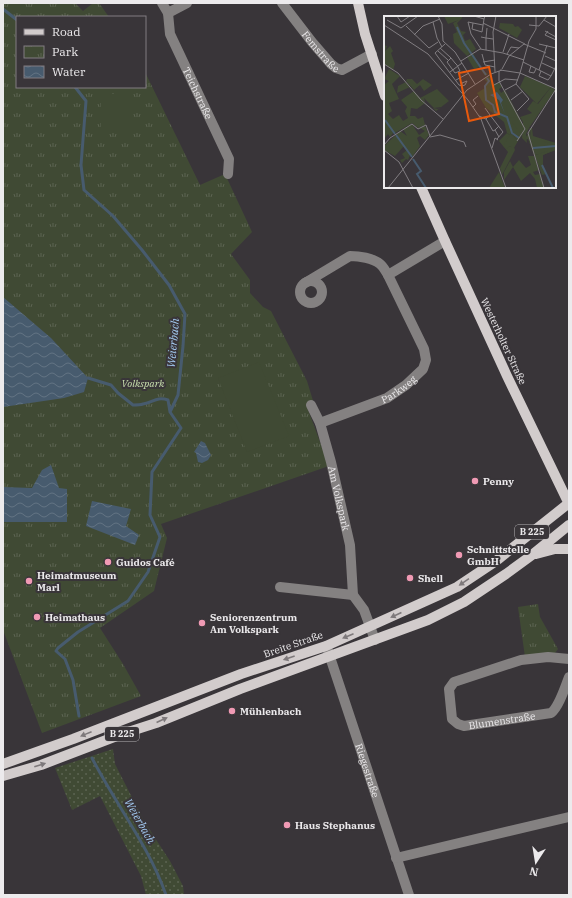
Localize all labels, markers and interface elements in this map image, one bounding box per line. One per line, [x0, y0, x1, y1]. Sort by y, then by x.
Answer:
legend [16, 16, 146, 88]
inset map [384, 16, 556, 188]
text: Road [52, 24, 81, 39]
street label: Femstraße [299, 28, 340, 76]
text: Park [52, 44, 78, 59]
text: Water [52, 64, 86, 79]
street label: Teichstraße [180, 65, 215, 122]
street label: Westerholter Straße [478, 296, 529, 387]
water label: Weierbach [164, 318, 182, 368]
street label: Parkweg [380, 372, 420, 407]
park label: Volkspark [122, 377, 165, 390]
street label: Am Volkspark [325, 465, 353, 532]
place label: Penny [483, 475, 514, 488]
marker: Penny [470, 476, 480, 486]
road number: B 225 [515, 525, 549, 539]
place label: Schnittstelle GmbH [467, 543, 529, 568]
marker: Schnittstelle GmbH [454, 550, 464, 560]
place label: Guidos Café [116, 556, 175, 569]
marker: Guidos Café [103, 557, 113, 567]
place label: Heimatmuseum Marl [37, 569, 117, 594]
place label: Shell [418, 572, 443, 585]
marker: Shell [405, 573, 415, 583]
marker: Heimatmuseum Marl [24, 576, 34, 586]
one-way arrow [458, 578, 469, 586]
place label: Heimathaus [45, 611, 105, 624]
place label: Seniorenzentrum Am Volkspark [210, 611, 297, 636]
marker: Heimathaus [32, 612, 42, 622]
one-way arrow [390, 612, 401, 618]
marker: Seniorenzentrum Am Volkspark [197, 618, 207, 628]
street label: Breite Straße [262, 628, 325, 661]
one-way arrow [342, 633, 354, 639]
one-way arrow [282, 656, 294, 662]
place label: Mühlenbach [240, 705, 302, 718]
marker: Mühlenbach [227, 706, 237, 716]
street label: Blumenstraße [468, 709, 536, 732]
one-way arrow [157, 717, 168, 723]
road number: B 225 [105, 727, 139, 741]
one-way arrow [80, 731, 91, 737]
street label: Riegestraße [352, 742, 382, 799]
one-way arrow [35, 762, 47, 768]
water label: Weierbach [122, 796, 158, 846]
place label: Haus Stephanus [295, 819, 375, 832]
marker: Haus Stephanus [282, 820, 292, 830]
north arrow [516, 842, 556, 882]
text: N [528, 864, 540, 880]

